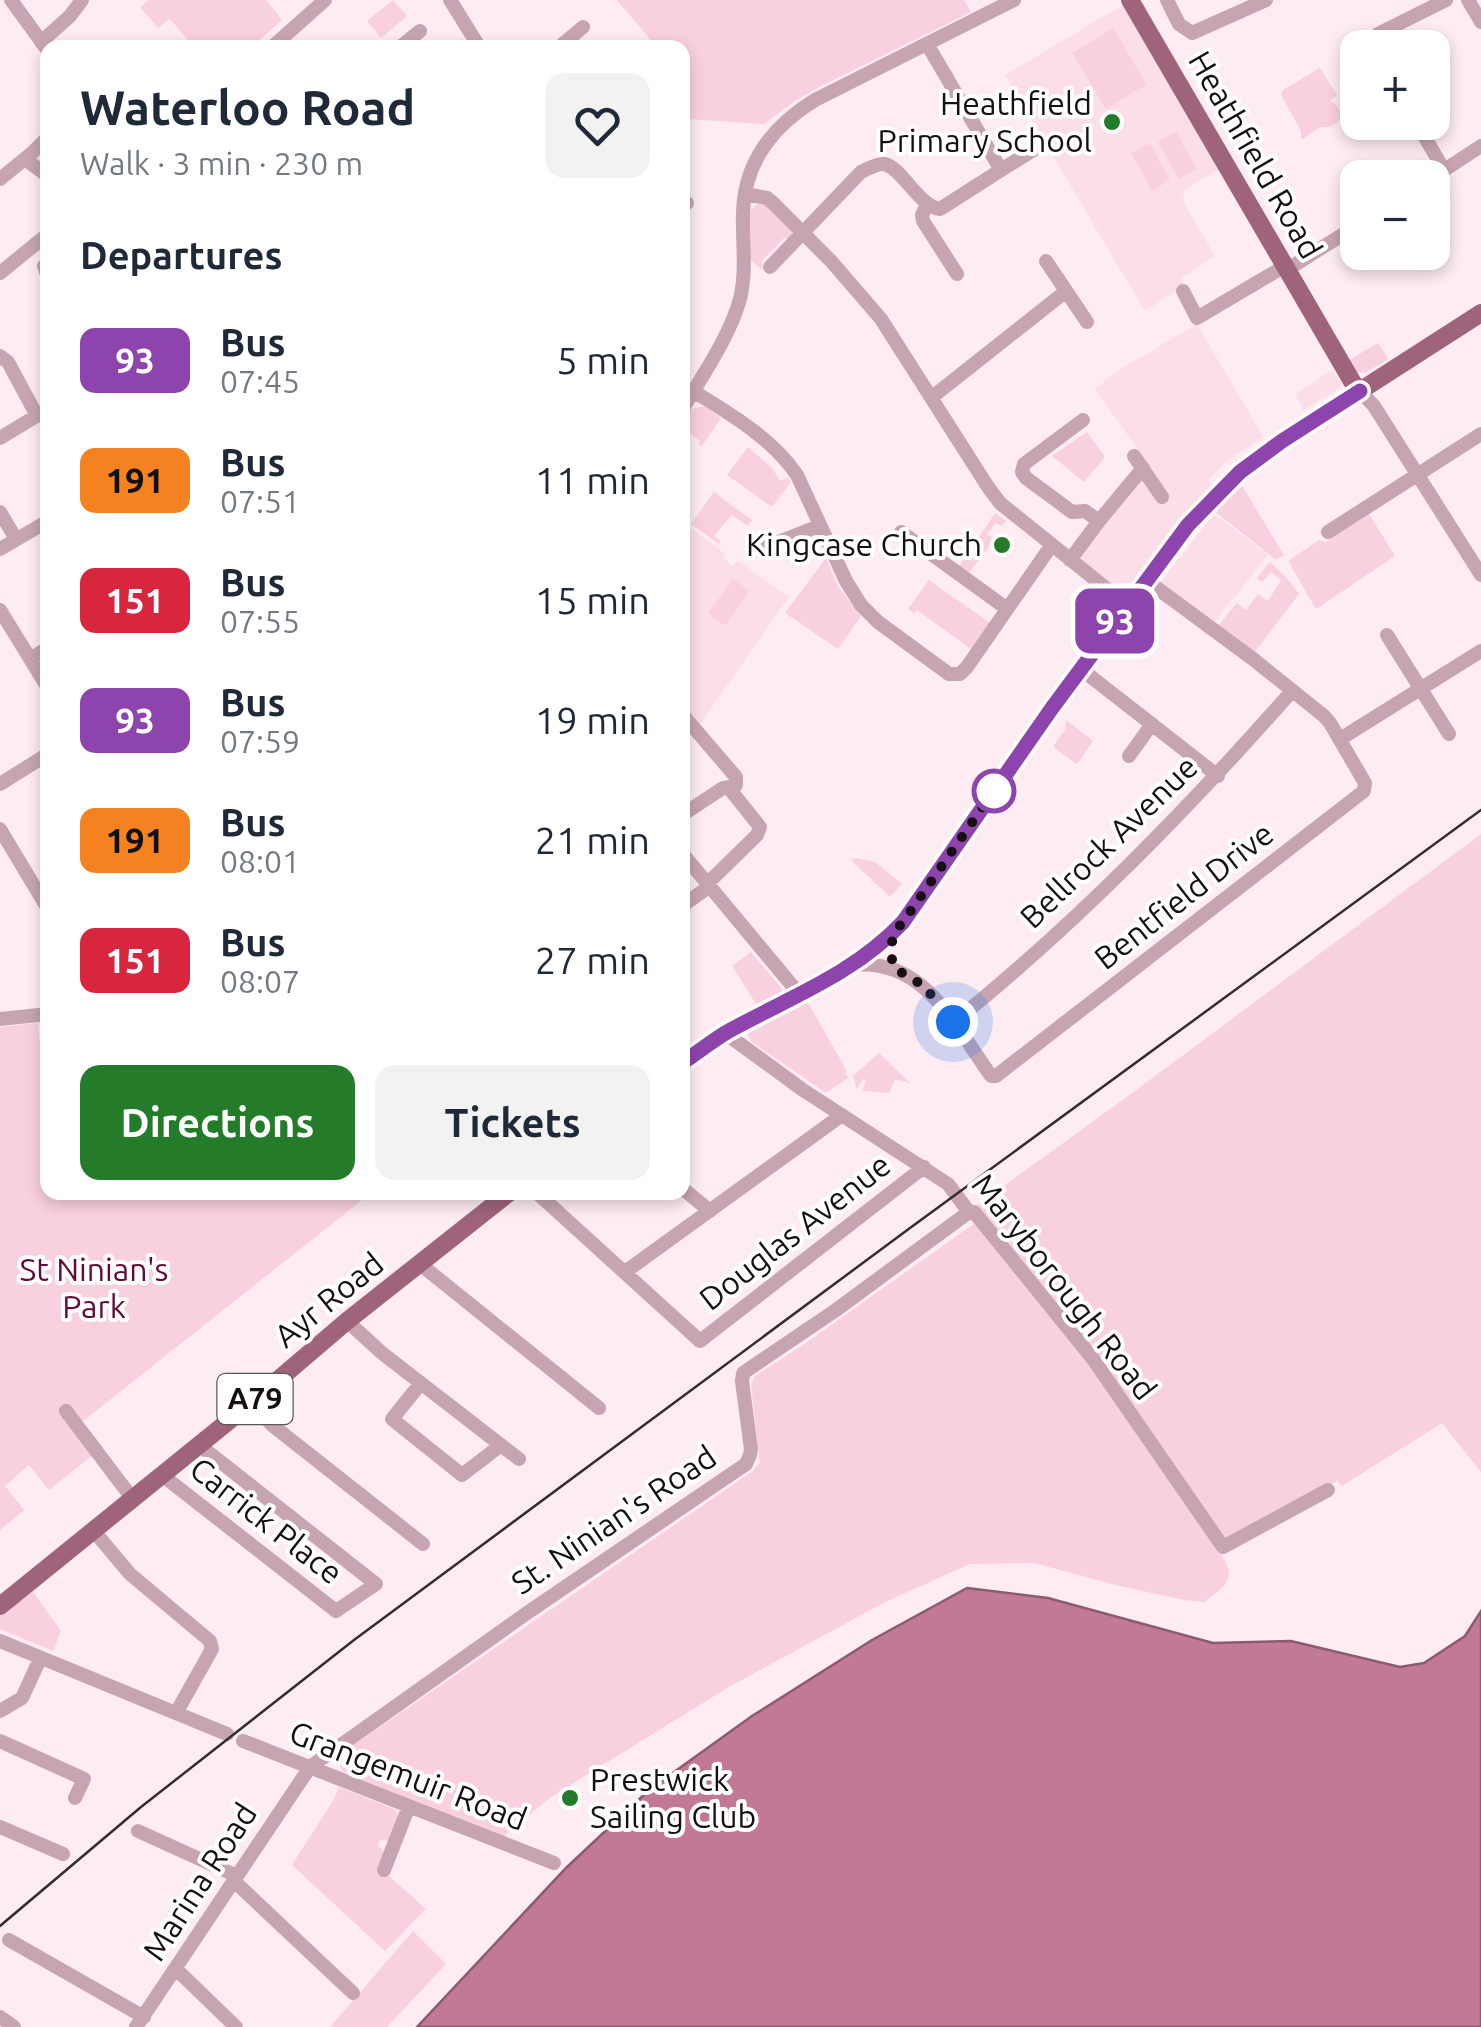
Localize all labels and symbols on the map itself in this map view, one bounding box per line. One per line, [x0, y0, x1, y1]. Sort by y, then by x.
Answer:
street label: Heathfield Road [1182, 45, 1330, 264]
place label: Heathfield Primary School [878, 85, 1092, 158]
marker: Heathfield Primary School [1101, 111, 1123, 133]
place label: Kingcase Church [746, 526, 982, 562]
marker: Kingcase Church [991, 534, 1013, 556]
line badge: 93 [1070, 588, 1160, 654]
street label: Bellrock Avenue [1012, 748, 1204, 935]
unlabelled marker [973, 770, 1015, 812]
street label: Bentfield Drive [1087, 814, 1280, 976]
your location [928, 997, 978, 1047]
street label: Douglas Avenue [692, 1146, 897, 1317]
street label: Maryborough Road [965, 1166, 1164, 1407]
street label: Ayr Road [267, 1245, 390, 1354]
park label: St Ninian's Park [19, 1251, 169, 1324]
road number: A79 [218, 1374, 292, 1424]
street label: St. Ninian's Road [505, 1438, 722, 1601]
street label: Carrick Place [183, 1450, 350, 1591]
street label: Grangemuir Road [285, 1713, 532, 1837]
place label: Prestwick Sailing Club [590, 1761, 756, 1834]
marker: Prestwick Sailing Club [559, 1787, 581, 1809]
street label: Marina Road [135, 1796, 263, 1967]

